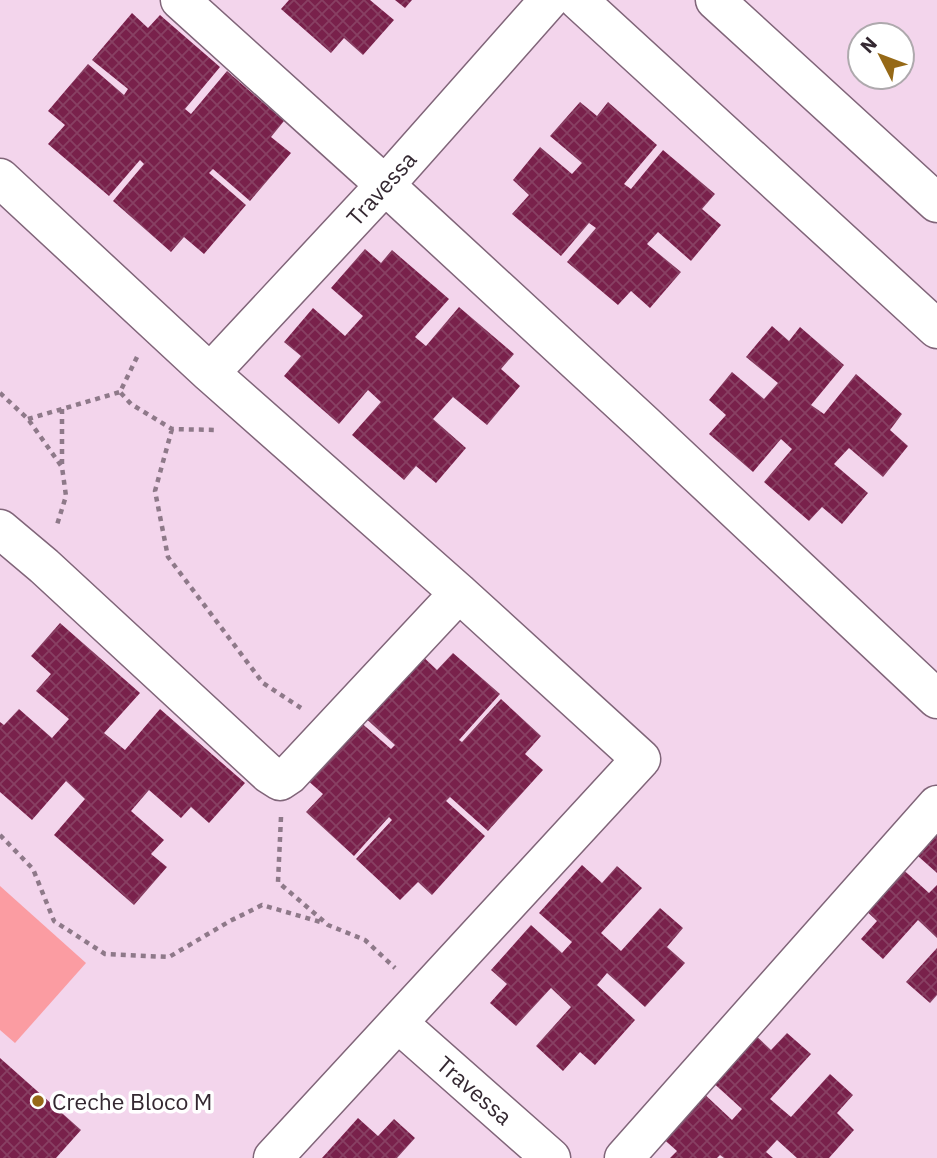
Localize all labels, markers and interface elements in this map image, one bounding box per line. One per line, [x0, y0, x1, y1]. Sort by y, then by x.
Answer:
north arrow [846, 21, 916, 91]
text: N [855, 31, 882, 58]
street label: Travessa [339, 144, 423, 232]
street label: Travessa [431, 1049, 519, 1131]
place label: Creche Bloco M [52, 1086, 213, 1116]
marker: Creche Bloco M [30, 1093, 46, 1109]

